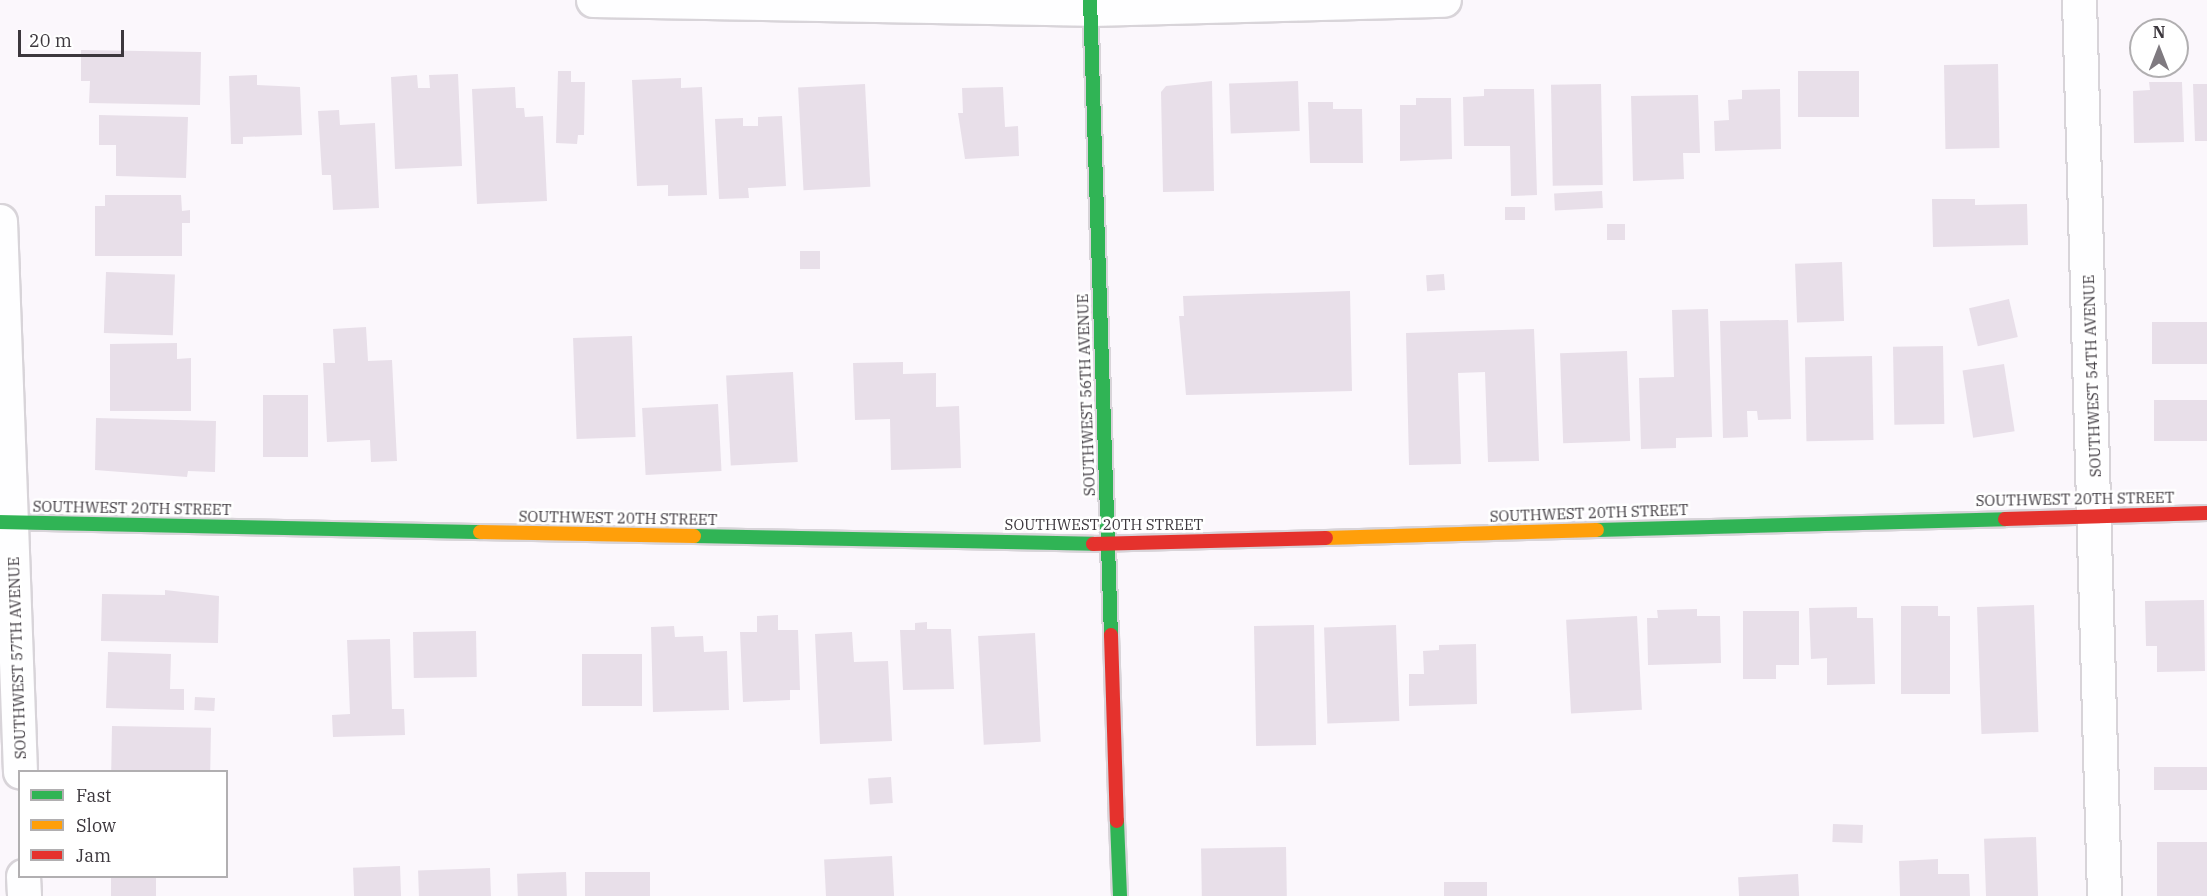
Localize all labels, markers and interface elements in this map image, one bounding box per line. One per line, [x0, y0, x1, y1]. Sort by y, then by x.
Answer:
scale bar [21, 18, 128, 56]
north arrow [2129, 18, 2189, 78]
text: N [2153, 22, 2165, 42]
text: 20 m [29, 29, 72, 52]
street label: SOUTHWEST 54TH AVENUE [2079, 274, 2105, 478]
street label: SOUTHWEST 56TH AVENUE [1073, 293, 1099, 497]
street label: SOUTHWEST 20TH STREET [1975, 488, 2175, 510]
street label: SOUTHWEST 20TH STREET [32, 497, 232, 519]
street label: SOUTHWEST 20TH STREET [1489, 501, 1689, 525]
street label: SOUTHWEST 20TH STREET [518, 507, 718, 529]
street label: SOUTHWEST 20TH STREET [1005, 516, 1203, 534]
street label: SOUTHWEST 57TH AVENUE [4, 556, 30, 760]
legend [18, 770, 228, 878]
text: Fast [76, 784, 111, 807]
text: Slow [76, 814, 116, 837]
text: Jam [76, 844, 111, 867]

